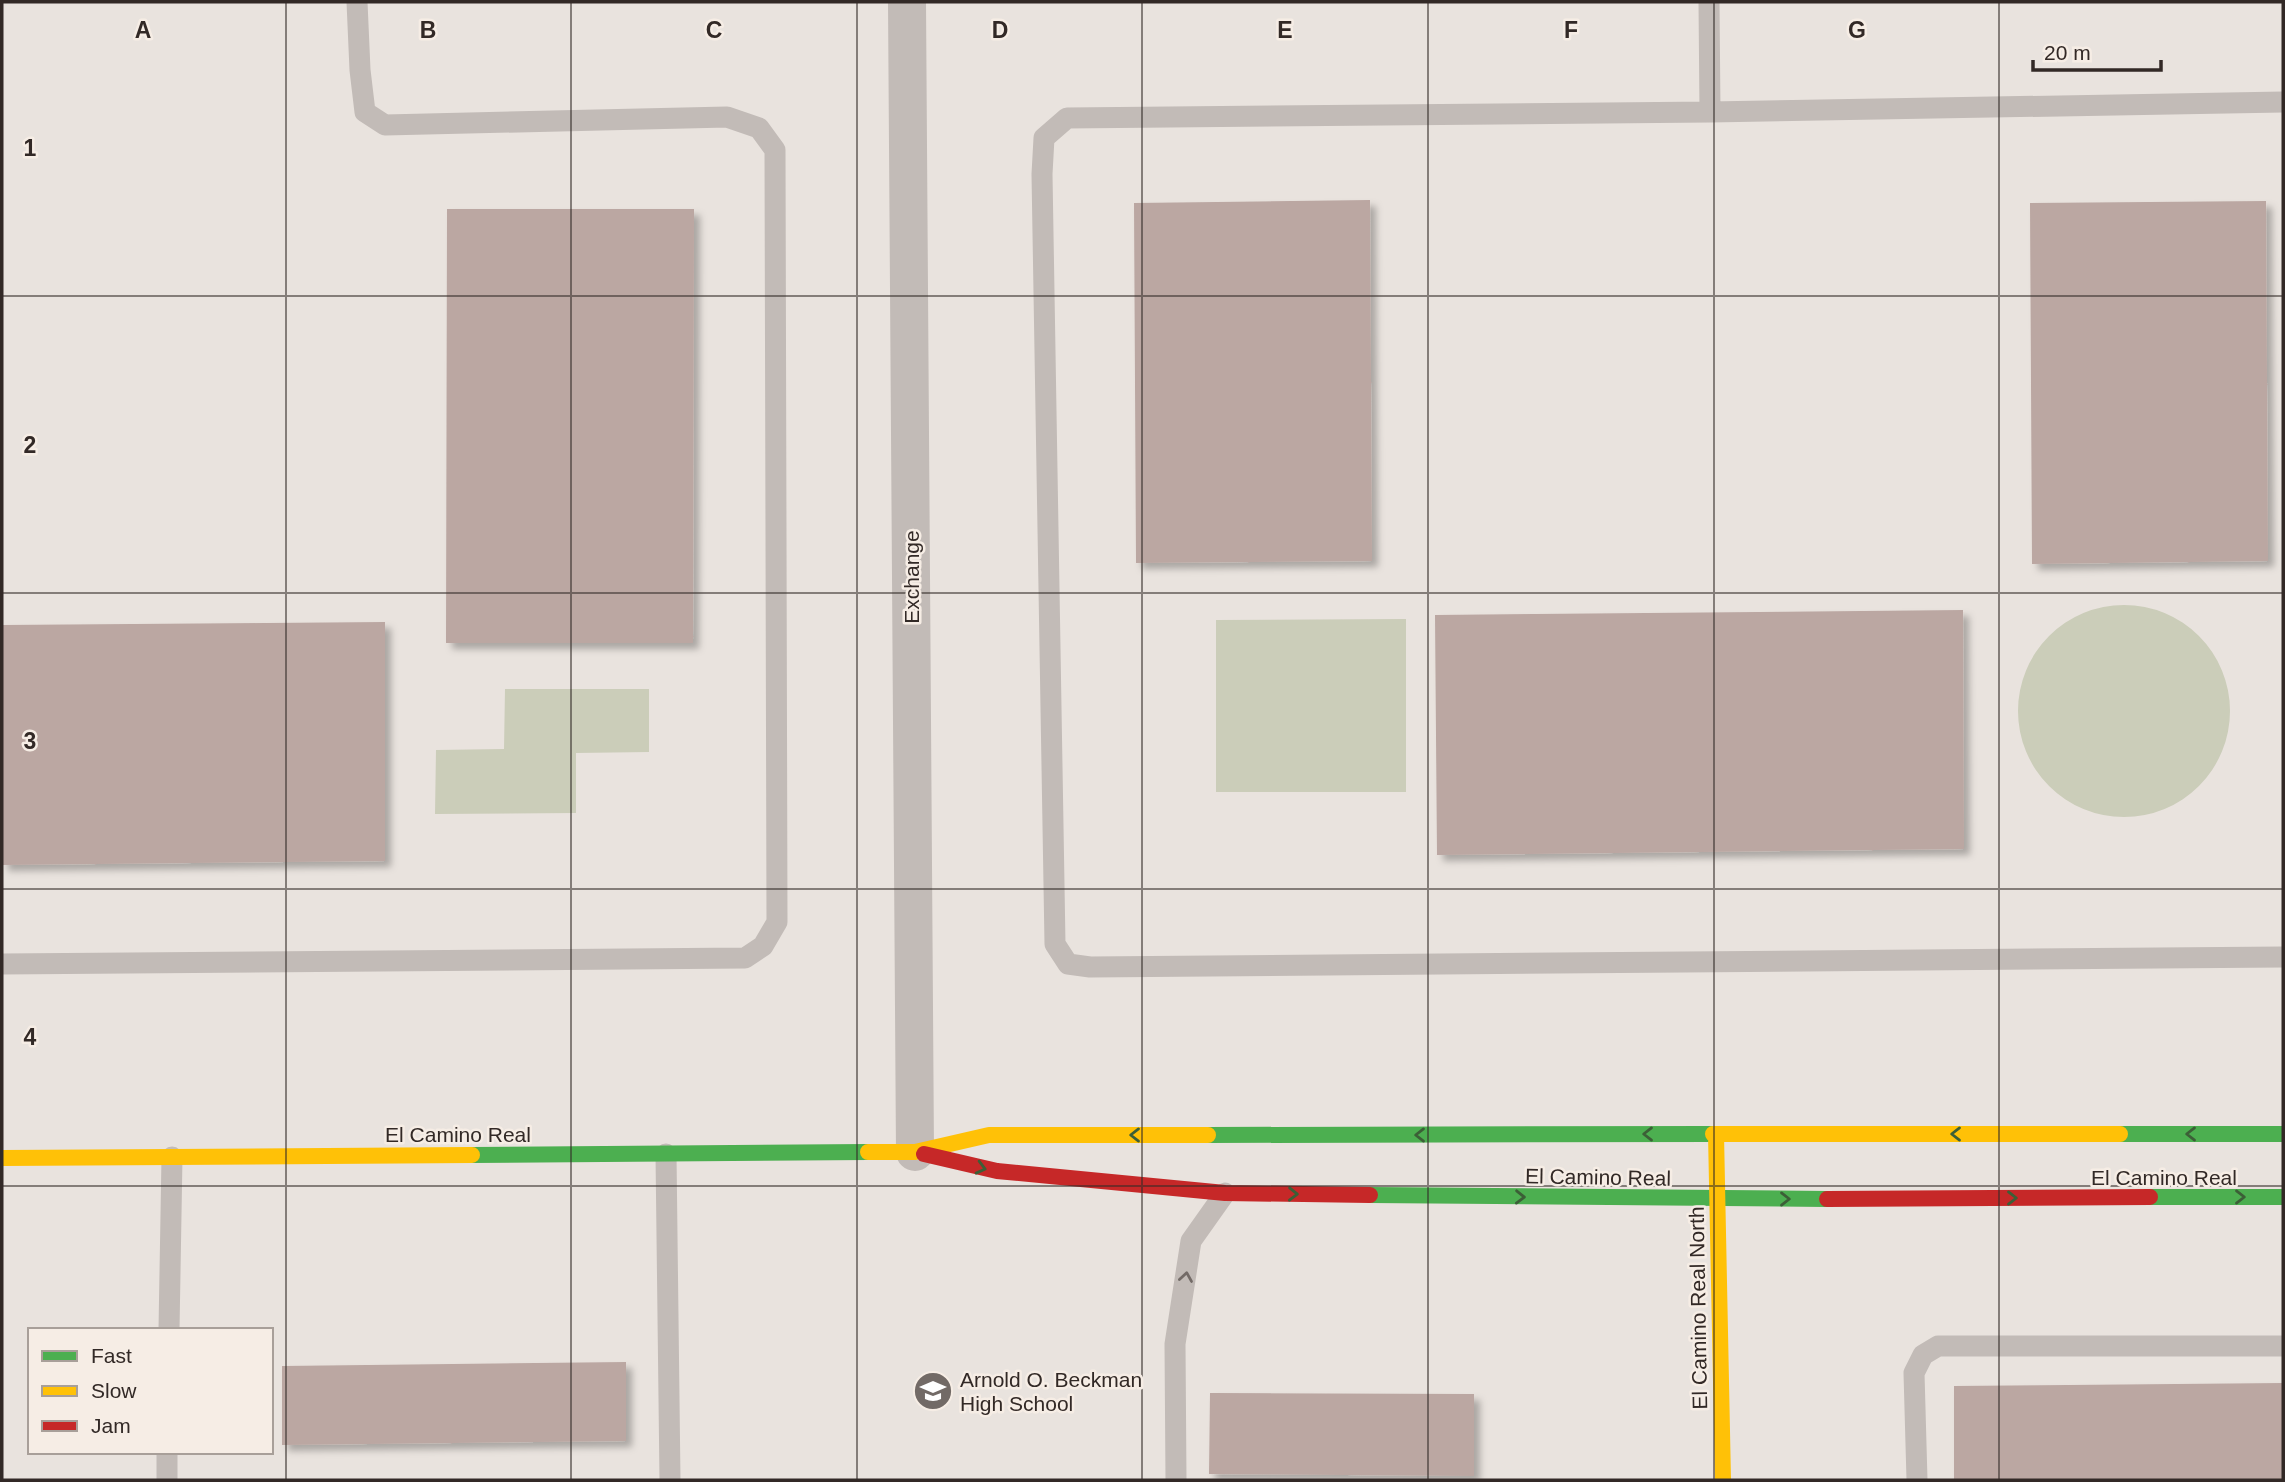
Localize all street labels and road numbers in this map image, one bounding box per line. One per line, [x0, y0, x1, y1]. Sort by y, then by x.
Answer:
street label: Exchange [900, 530, 923, 624]
street label: El Camino Real [385, 1123, 531, 1146]
street label: El Camino Real [1525, 1164, 1671, 1190]
street label: El Camino Real [2091, 1166, 2237, 1189]
street label: El Camino Real North [1685, 1206, 1711, 1410]

